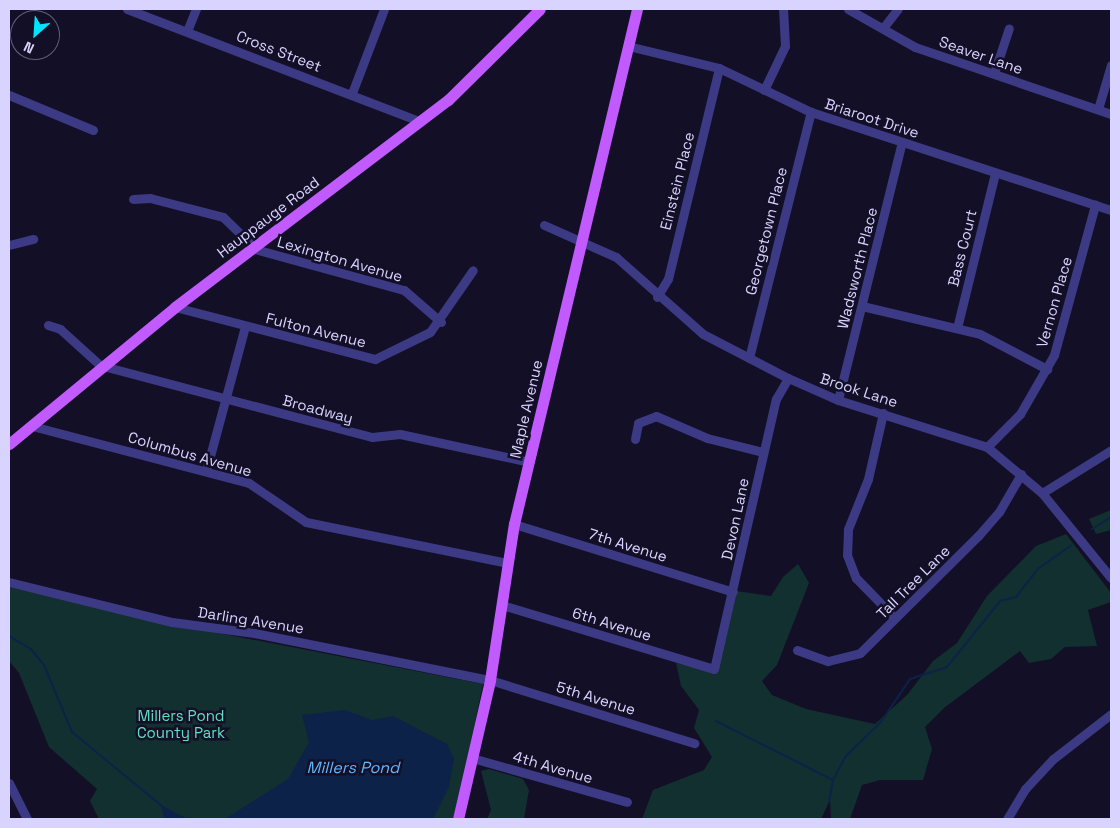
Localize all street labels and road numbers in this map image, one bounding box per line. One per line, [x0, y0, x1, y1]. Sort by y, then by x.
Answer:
street label: Cross Street [234, 27, 324, 75]
street label: Seaver Lane [937, 32, 1025, 78]
street label: Briaroot Drive [823, 94, 921, 142]
street label: Einstein Place [656, 130, 698, 232]
street label: Georgetown Place [741, 165, 791, 297]
street label: Hauppauge Road [213, 173, 323, 261]
street label: Wadsworth Place [833, 205, 881, 331]
street label: Bass Court [944, 208, 980, 288]
street label: Lexington Avenue [275, 232, 405, 286]
street label: Vernon Place [1032, 254, 1076, 350]
street label: Fulton Avenue [264, 309, 368, 351]
street label: Maple Avenue [506, 358, 546, 460]
street label: Brook Lane [818, 369, 900, 411]
street label: Broadway [281, 391, 355, 427]
street label: Columbus Avenue [126, 428, 254, 480]
street label: Devon Lane [718, 476, 752, 562]
street label: 7th Avenue [586, 524, 670, 566]
street label: Tall Tree Lane [872, 541, 954, 623]
street label: Darling Avenue [197, 603, 305, 637]
street label: 6th Avenue [570, 603, 654, 645]
street label: 5th Avenue [554, 677, 638, 719]
street label: 4th Avenue [511, 747, 595, 787]

